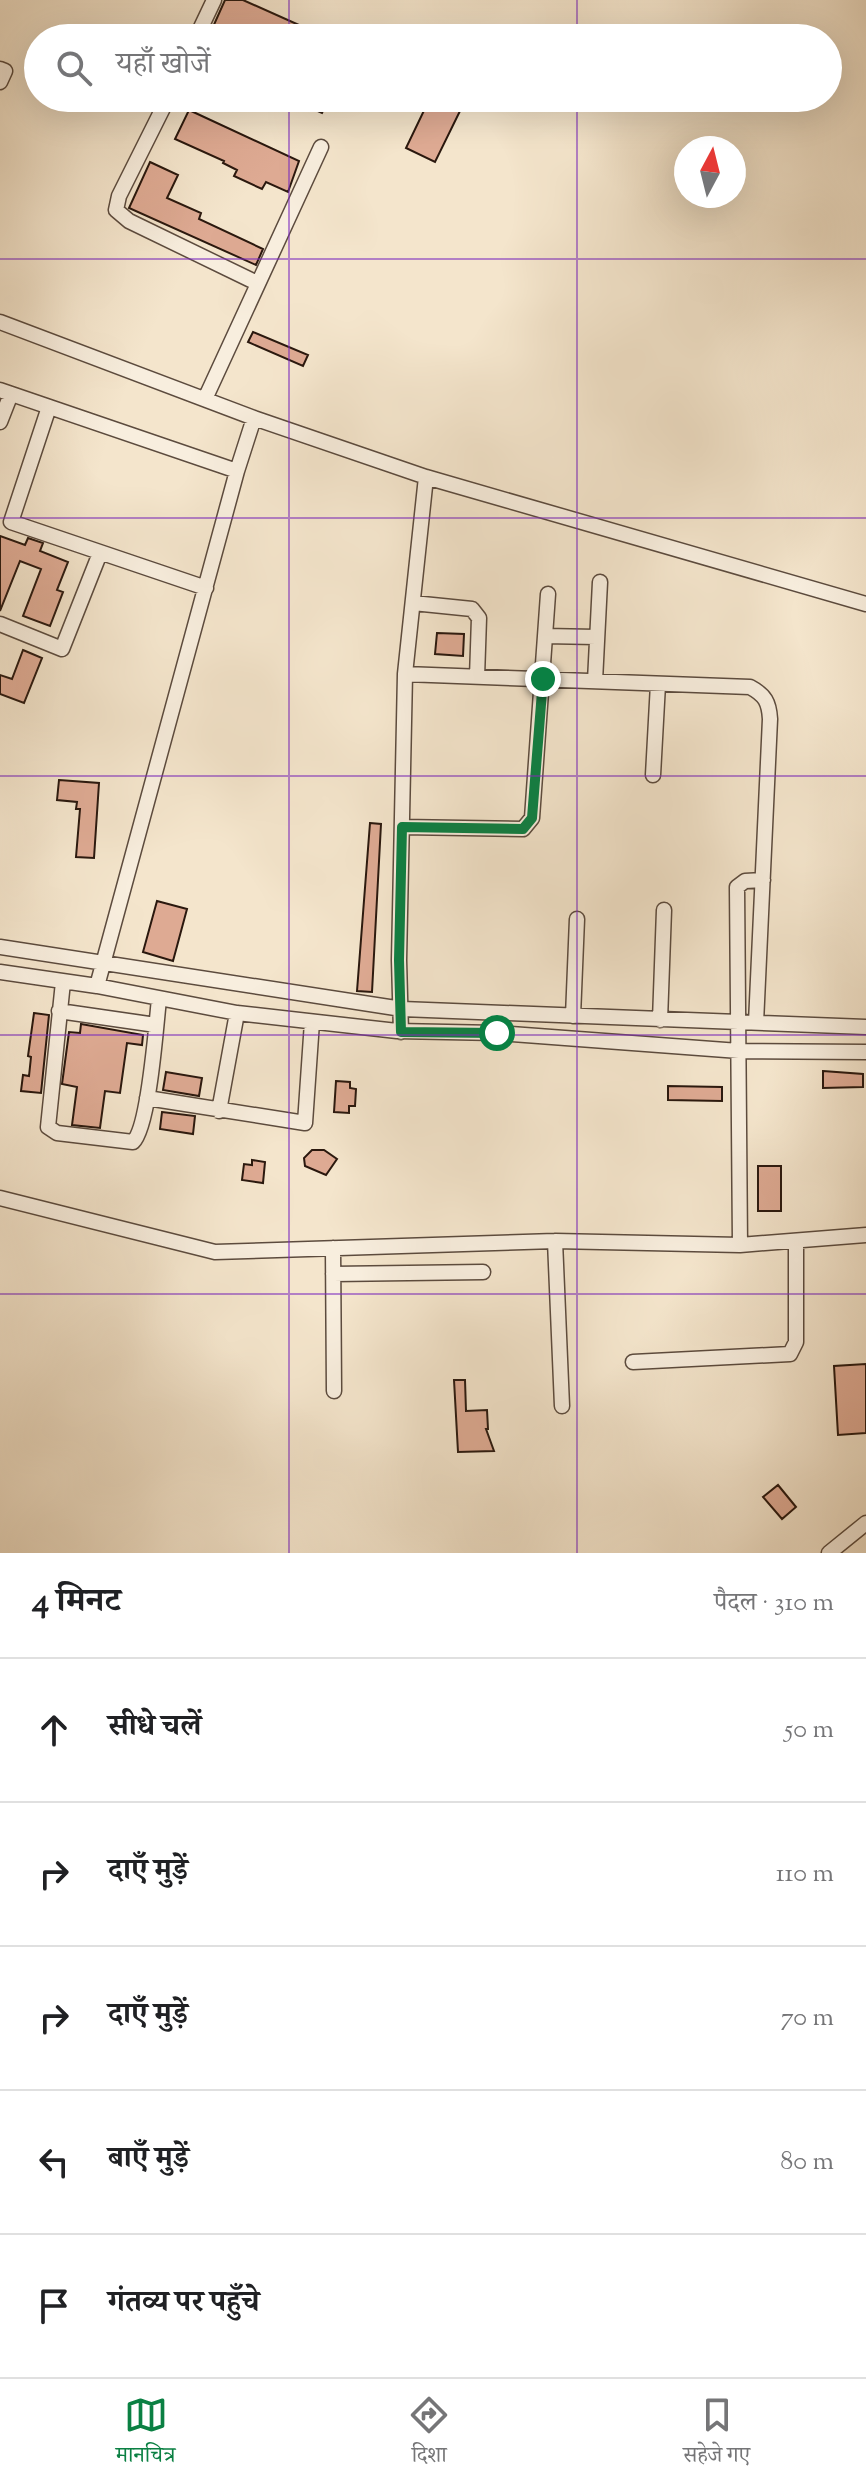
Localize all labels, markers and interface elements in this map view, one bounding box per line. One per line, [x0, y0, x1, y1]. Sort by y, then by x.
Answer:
search box [24, 24, 842, 112]
text: यहाँ खोजें [116, 44, 210, 87]
icon: search [52, 46, 96, 90]
north arrow [674, 136, 746, 208]
route end [525, 661, 561, 697]
route start [479, 1015, 515, 1051]
text: 4 मिनट [32, 1578, 121, 1627]
text: पैदल · 310 m [714, 1585, 834, 1622]
text: सीधे चलें [108, 1706, 201, 1749]
icon: ahead [32, 1708, 76, 1752]
text: 50 m [784, 1712, 834, 1749]
text: दाएँ मुड़ें [108, 1850, 188, 1893]
icon: right [32, 1852, 76, 1896]
text: 110 m [776, 1856, 834, 1893]
text: दाएँ मुड़ें [108, 1994, 188, 2037]
icon: right [32, 1996, 76, 2040]
text: 70 m [781, 2000, 834, 2037]
text: बाएँ मुड़ें [108, 2138, 189, 2181]
icon: left [32, 2140, 76, 2184]
text: 80 m [780, 2144, 834, 2181]
text: गंतव्य पर पहुँचे [108, 2282, 260, 2325]
icon: arrive [32, 2284, 76, 2328]
tab: मानचित्र [116, 2393, 176, 2476]
tab: दिशा [407, 2393, 451, 2476]
tab: सहेजे गए [683, 2393, 750, 2476]

